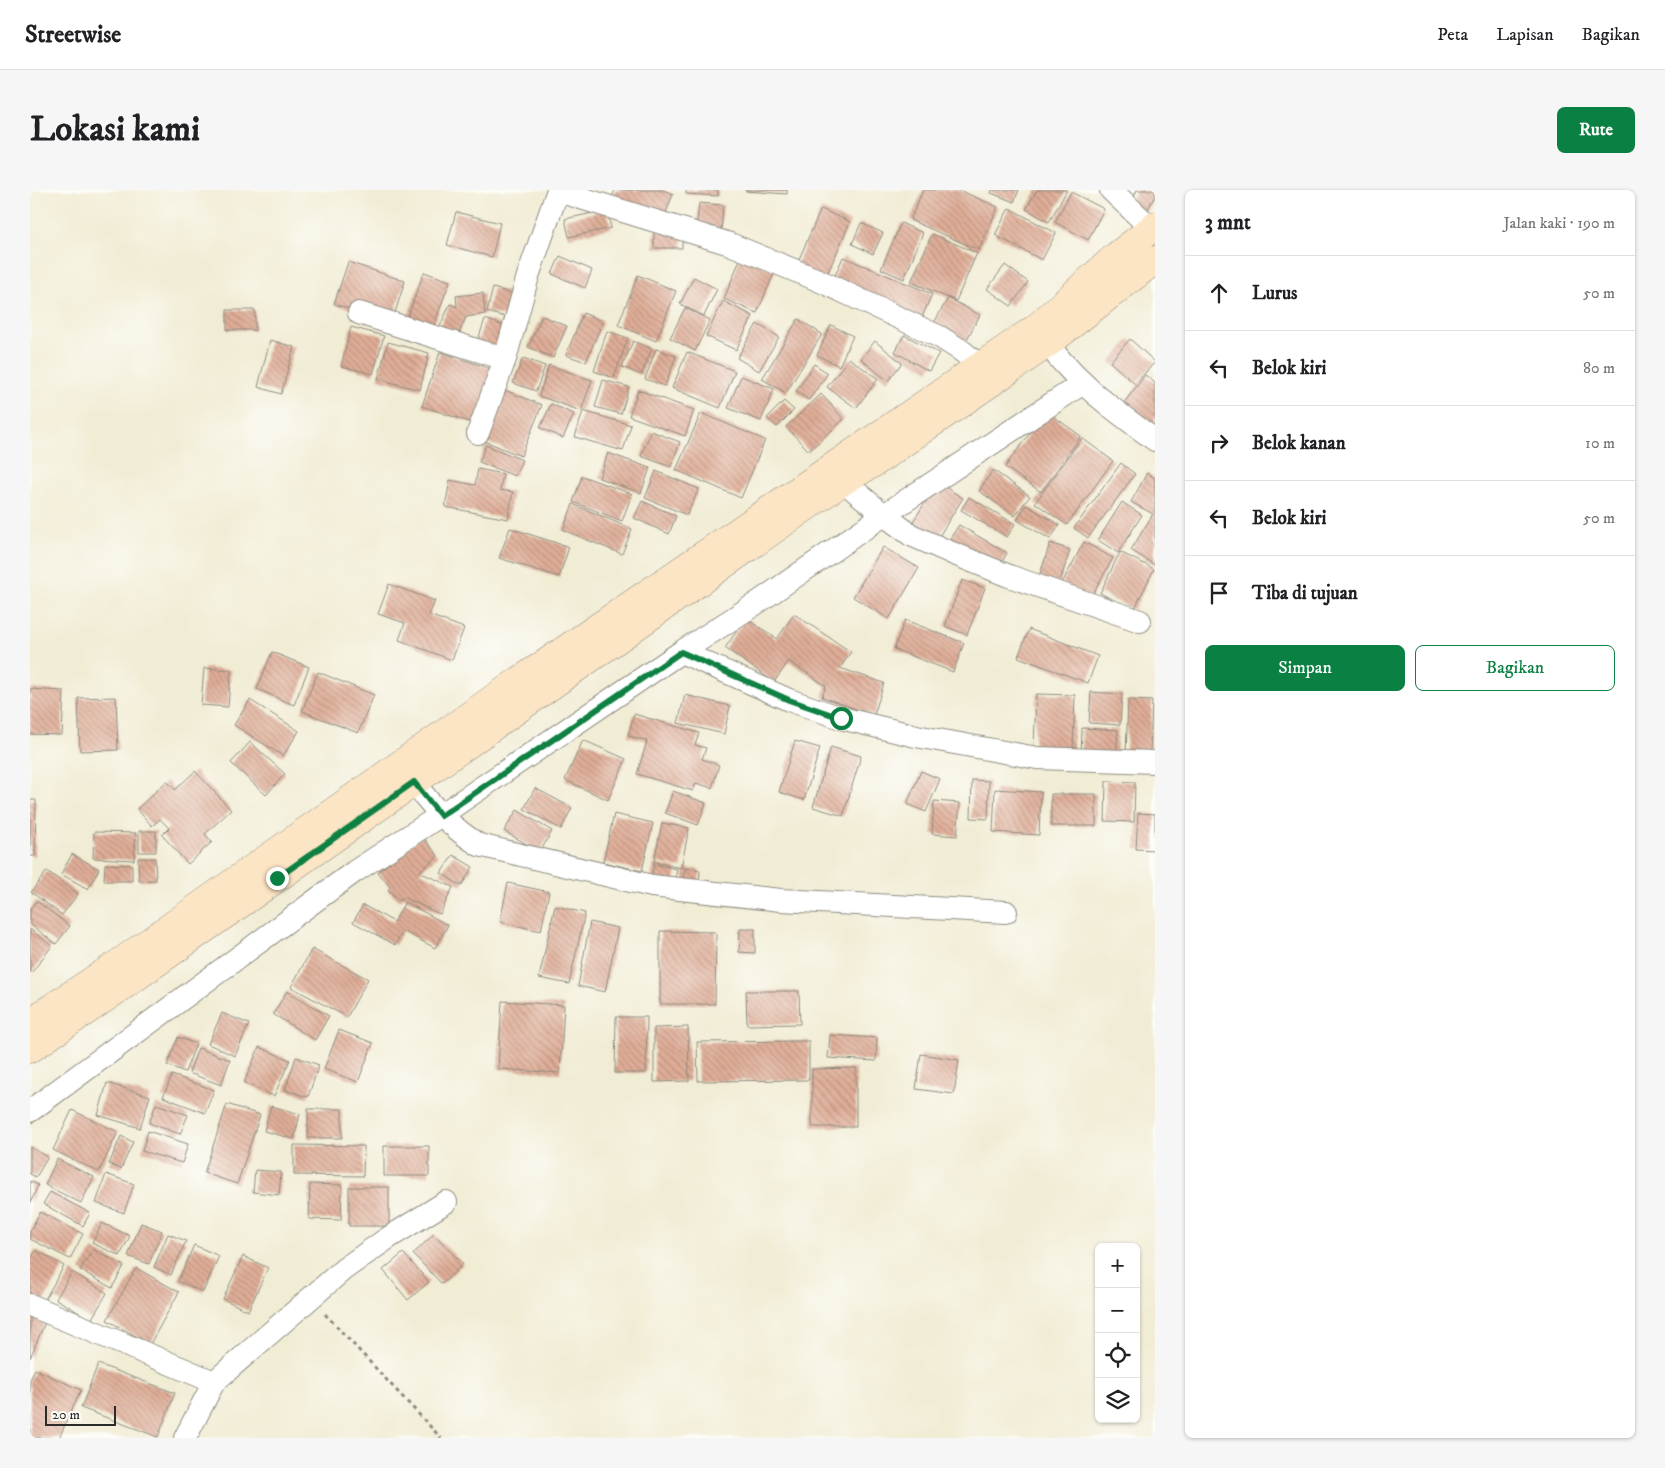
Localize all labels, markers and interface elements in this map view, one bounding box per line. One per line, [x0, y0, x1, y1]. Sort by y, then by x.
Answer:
text: Streetwise [25, 20, 121, 50]
text: Peta [1437, 24, 1468, 46]
text: Lapisan [1496, 24, 1554, 46]
text: Bagikan [1582, 24, 1640, 46]
button: Rute [1557, 107, 1635, 153]
text: Lokasi kami [30, 108, 200, 152]
text: 3 mnt [1205, 210, 1251, 236]
text: Jalan kaki · 190 m [1503, 213, 1615, 233]
icon: ahead [1205, 279, 1233, 307]
text: Lurus [1252, 282, 1297, 305]
text: 50 m [1583, 283, 1615, 303]
icon: left [1205, 354, 1233, 382]
text: Belok kiri [1252, 357, 1326, 380]
text: 80 m [1583, 358, 1615, 378]
icon: right [1205, 429, 1233, 457]
text: Belok kanan [1252, 432, 1346, 455]
text: 10 m [1585, 433, 1615, 453]
icon: left [1205, 504, 1233, 532]
text: Belok kiri [1252, 507, 1326, 530]
text: 50 m [1583, 508, 1615, 528]
icon: arrive [1205, 579, 1233, 607]
text: Tiba di tujuan [1252, 582, 1358, 605]
button: Simpan [1205, 645, 1405, 691]
button: Bagikan [1415, 645, 1615, 691]
route start [830, 707, 853, 730]
route end [266, 867, 289, 890]
map controls [1095, 1243, 1140, 1423]
button: + [1095, 1243, 1140, 1288]
button: − [1095, 1288, 1140, 1333]
button: locate [1095, 1333, 1140, 1378]
button: layers [1095, 1378, 1140, 1423]
scale bar [45, 1403, 116, 1426]
text: 20 m [52, 1406, 80, 1424]

